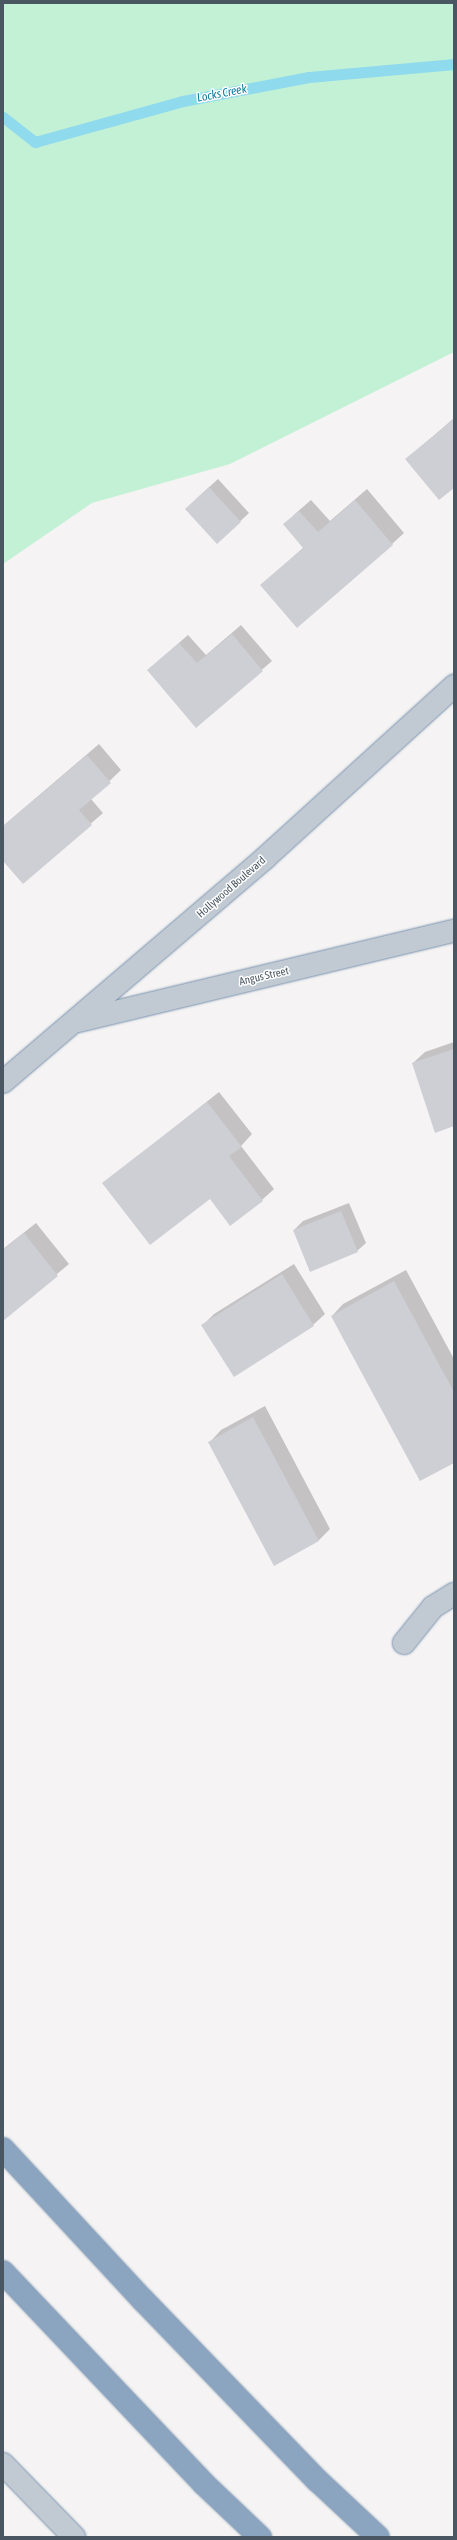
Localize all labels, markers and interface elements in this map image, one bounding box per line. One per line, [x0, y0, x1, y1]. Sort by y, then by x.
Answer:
water label: Locks Creek [196, 82, 248, 106]
street label: Hollywood Boulevard [194, 854, 268, 920]
street label: Angus Street [238, 964, 290, 988]

